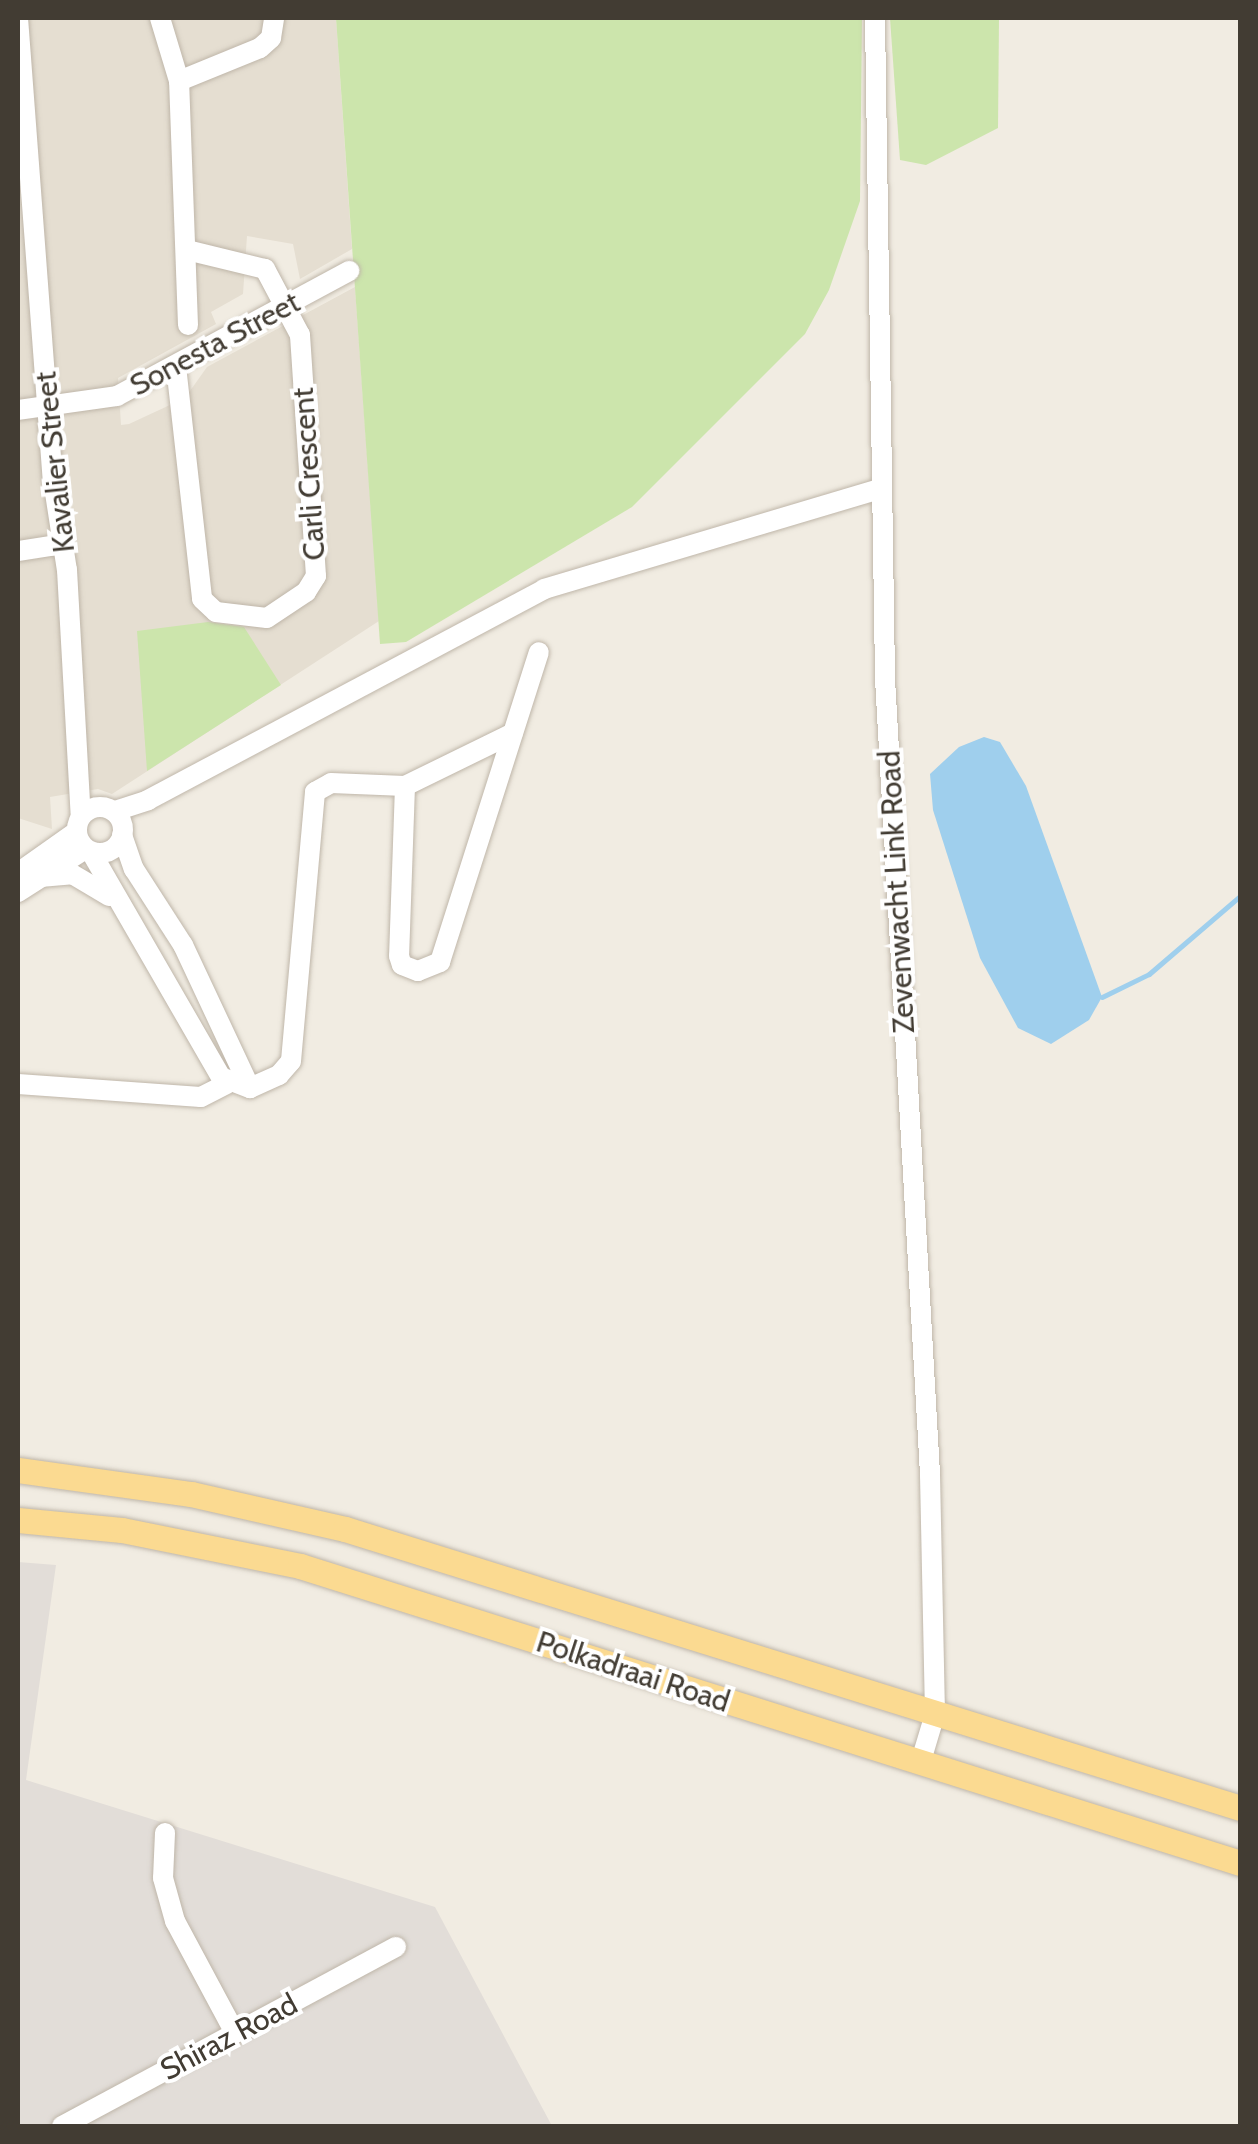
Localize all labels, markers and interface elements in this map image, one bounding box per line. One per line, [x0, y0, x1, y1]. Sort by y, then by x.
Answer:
street label: Sonesta Street [124, 284, 306, 404]
street label: Kavalier Street [28, 370, 82, 554]
street label: Carli Crescent [285, 386, 333, 562]
street label: Zevenwacht Link Road [872, 750, 922, 1034]
street label: Polkadraai Road [532, 1624, 734, 1720]
street label: Shiraz Road [155, 1986, 303, 2088]

